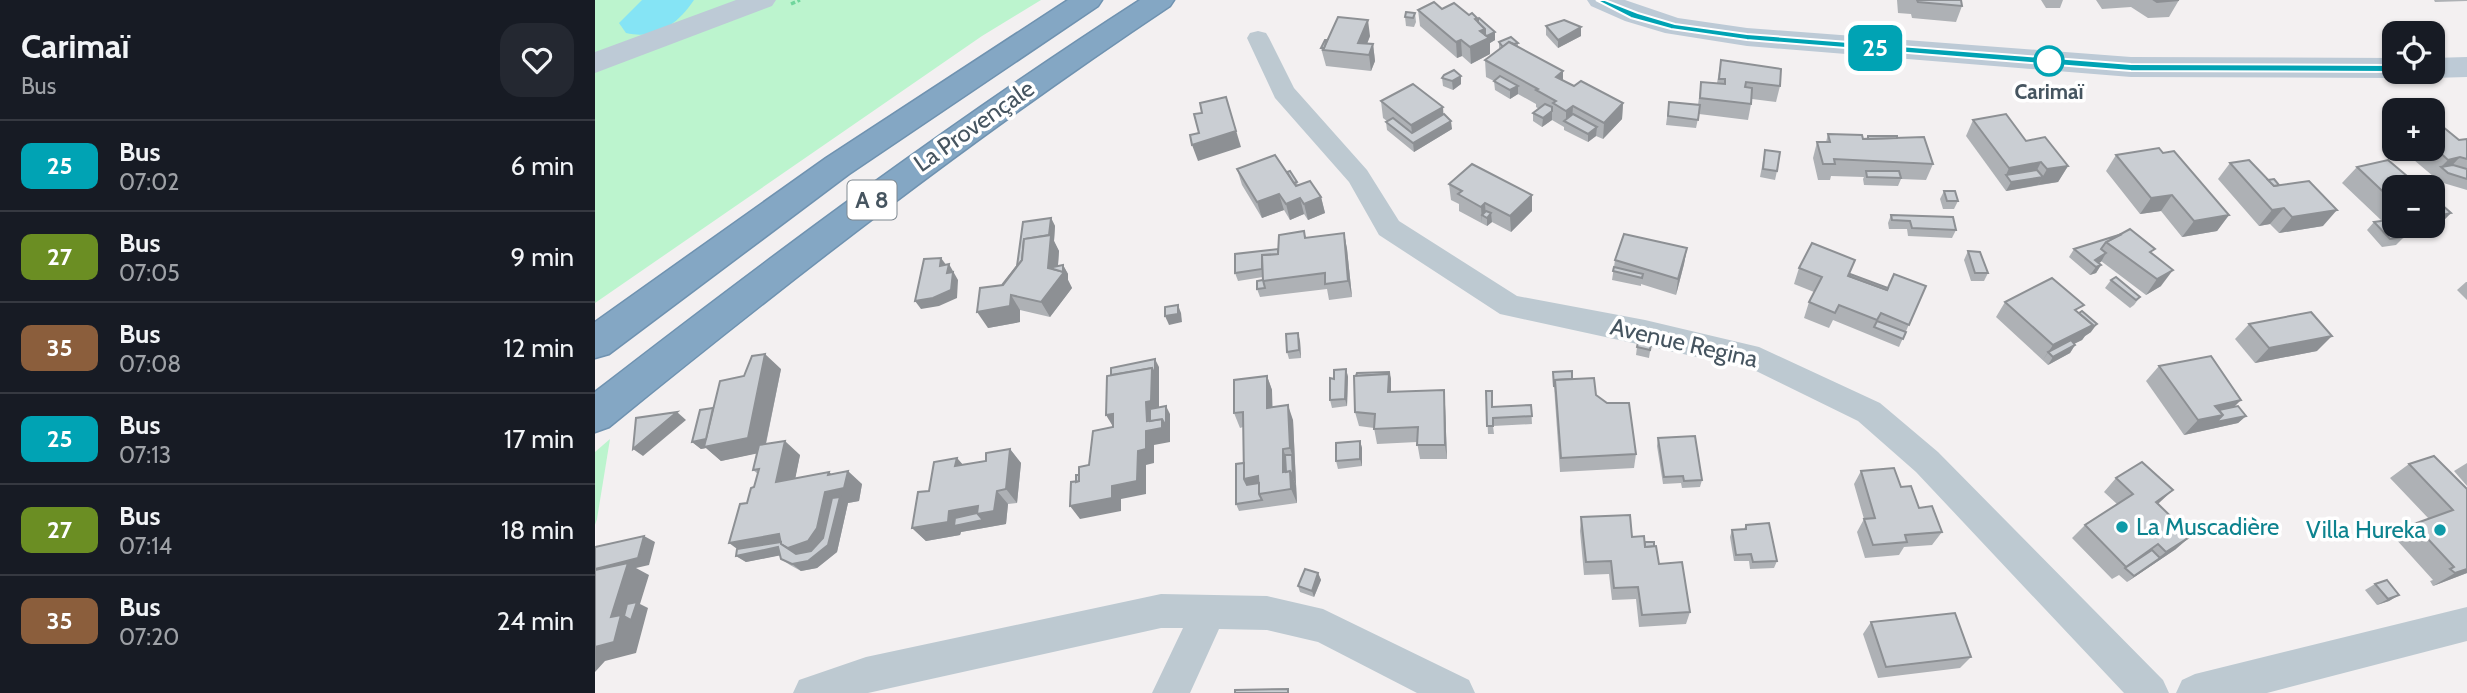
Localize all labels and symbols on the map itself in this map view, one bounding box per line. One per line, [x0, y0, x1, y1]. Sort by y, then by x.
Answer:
line badge: 25 [1843, 25, 1907, 71]
marker: Carimaï [2034, 46, 2064, 76]
street label: La Provençale [908, 73, 1039, 178]
place label: Carimaï [2015, 79, 2084, 104]
road number: A 8 [847, 181, 897, 220]
street label: Avenue Regina [1608, 311, 1761, 374]
place label: La Muscadière [2136, 512, 2279, 541]
place label: Villa Hureka [2306, 515, 2426, 544]
marker: La Muscadière [2114, 519, 2130, 535]
marker: Villa Hureka [2432, 522, 2448, 538]

